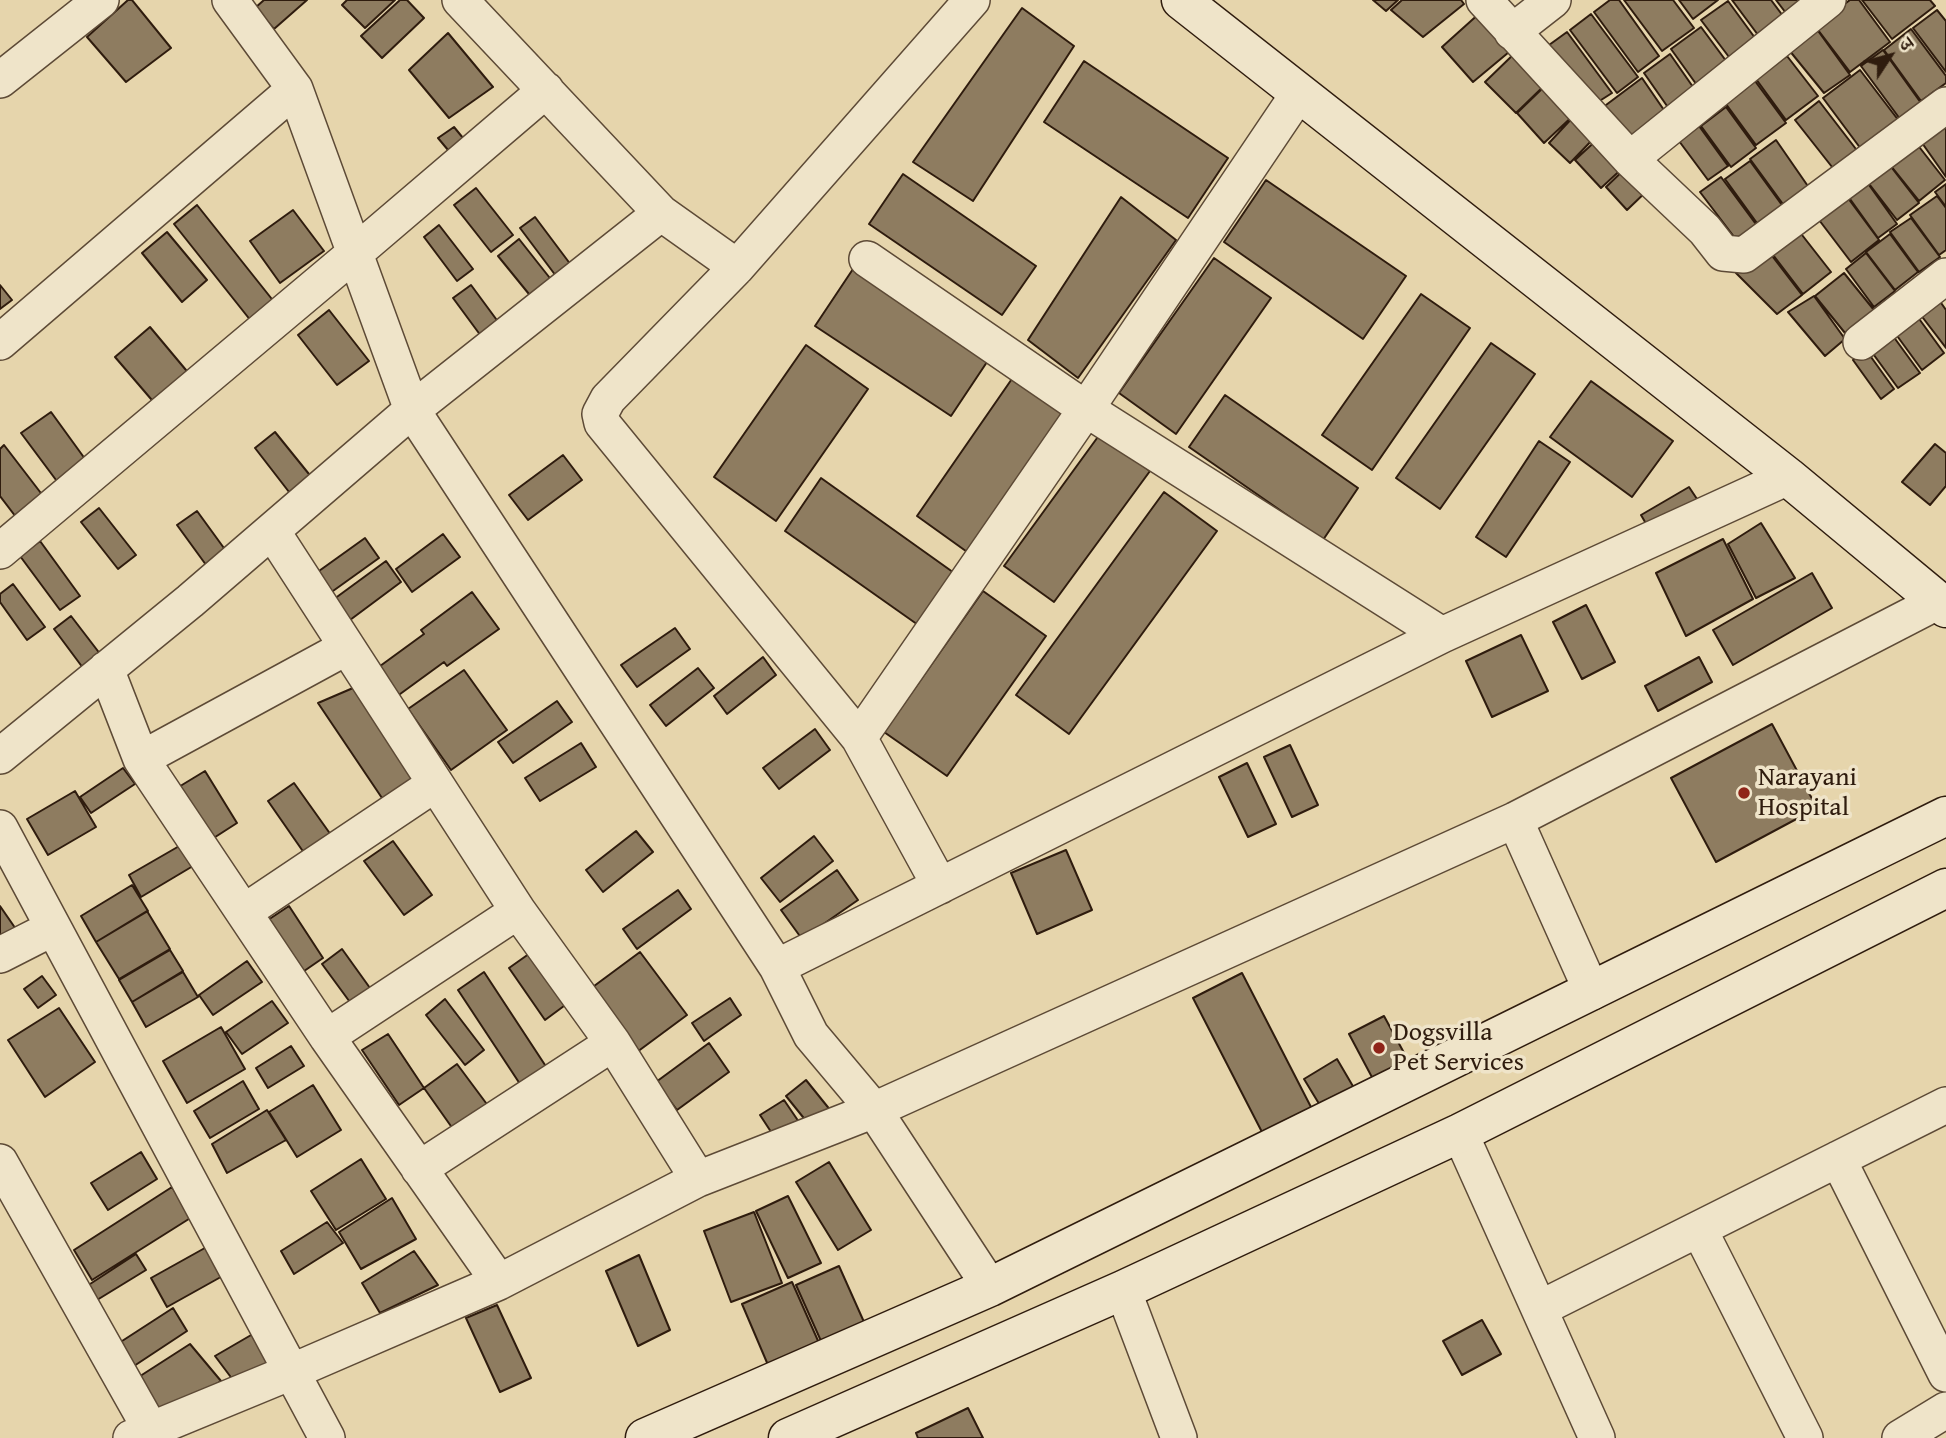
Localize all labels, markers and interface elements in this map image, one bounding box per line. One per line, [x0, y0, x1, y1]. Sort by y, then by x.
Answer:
north arrow [1855, 21, 1925, 91]
text: उ [1893, 32, 1921, 56]
place label: Narayani Hospital [1758, 762, 1857, 824]
marker: Narayani Hospital [1736, 785, 1752, 801]
place label: Dogsvilla Pet Services [1393, 1017, 1524, 1078]
marker: Dogsvilla Pet Services [1371, 1040, 1387, 1056]

